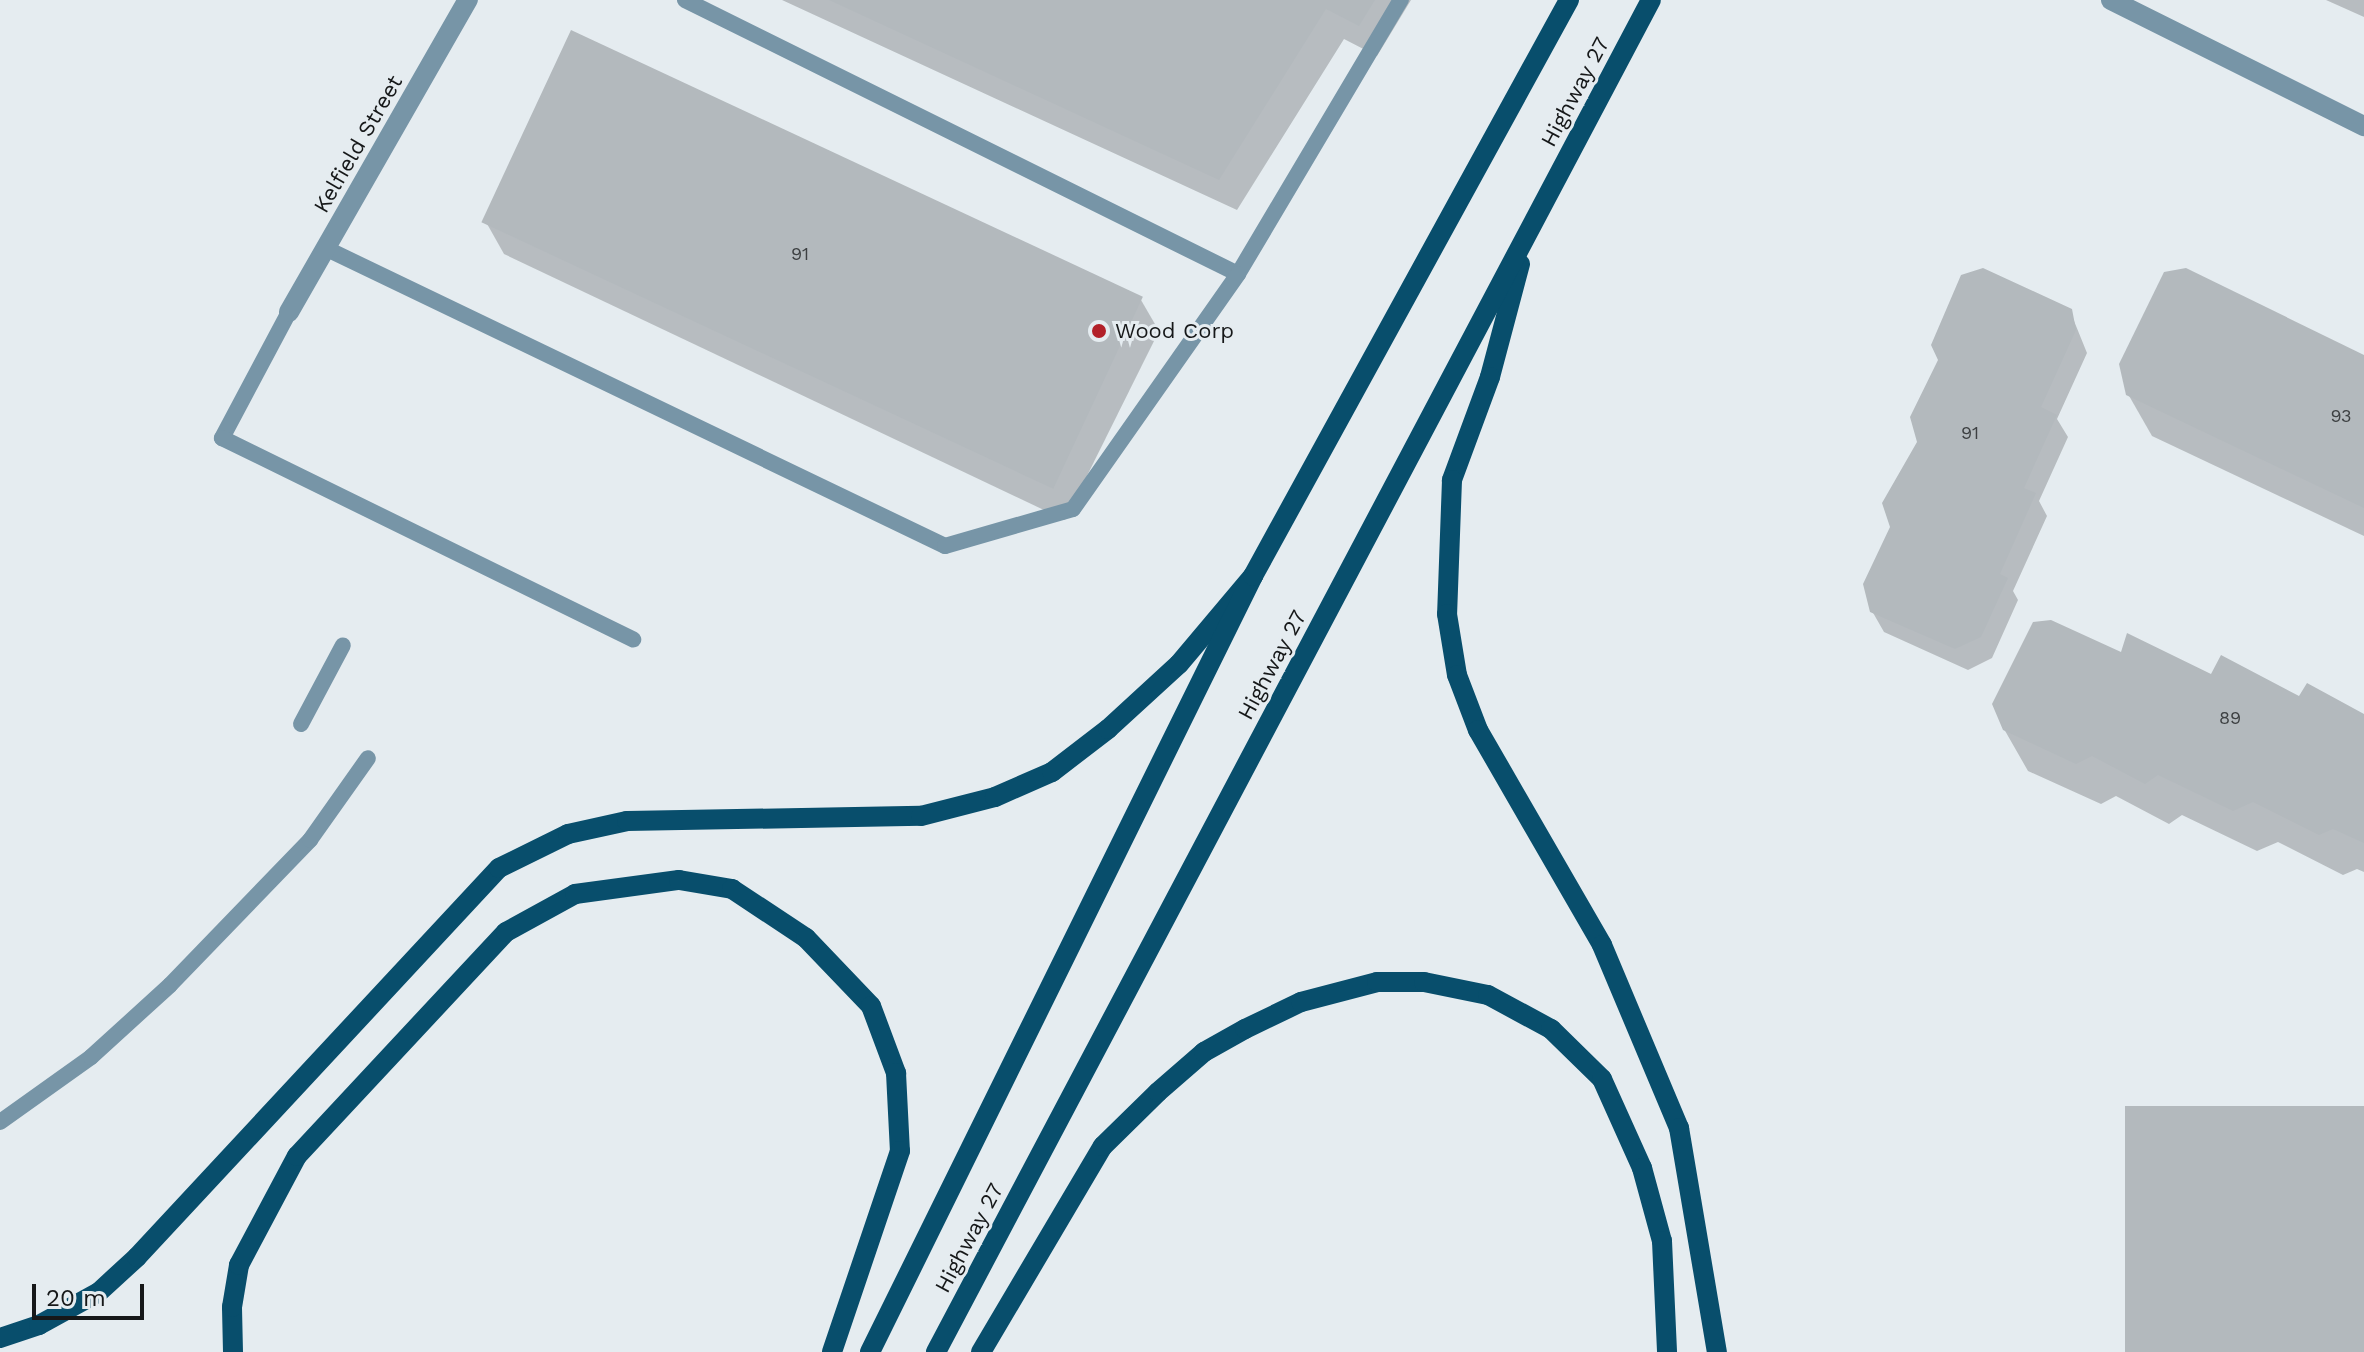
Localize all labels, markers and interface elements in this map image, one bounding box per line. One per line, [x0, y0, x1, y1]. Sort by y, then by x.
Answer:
street label: Highway 27 [1535, 33, 1615, 151]
street label: Kelfield Street [308, 71, 408, 217]
house number: 91 [791, 243, 809, 265]
place label: Wood Corp [1115, 318, 1234, 344]
marker: Wood Corp [1090, 322, 1108, 340]
house number: 93 [2330, 405, 2352, 427]
house number: 91 [1961, 422, 1979, 444]
street label: Highway 27 [1232, 606, 1312, 724]
house number: 89 [2219, 707, 2241, 729]
street label: Highway 27 [929, 1179, 1009, 1297]
scale bar [36, 1268, 148, 1318]
text: 20 m [46, 1284, 106, 1312]

